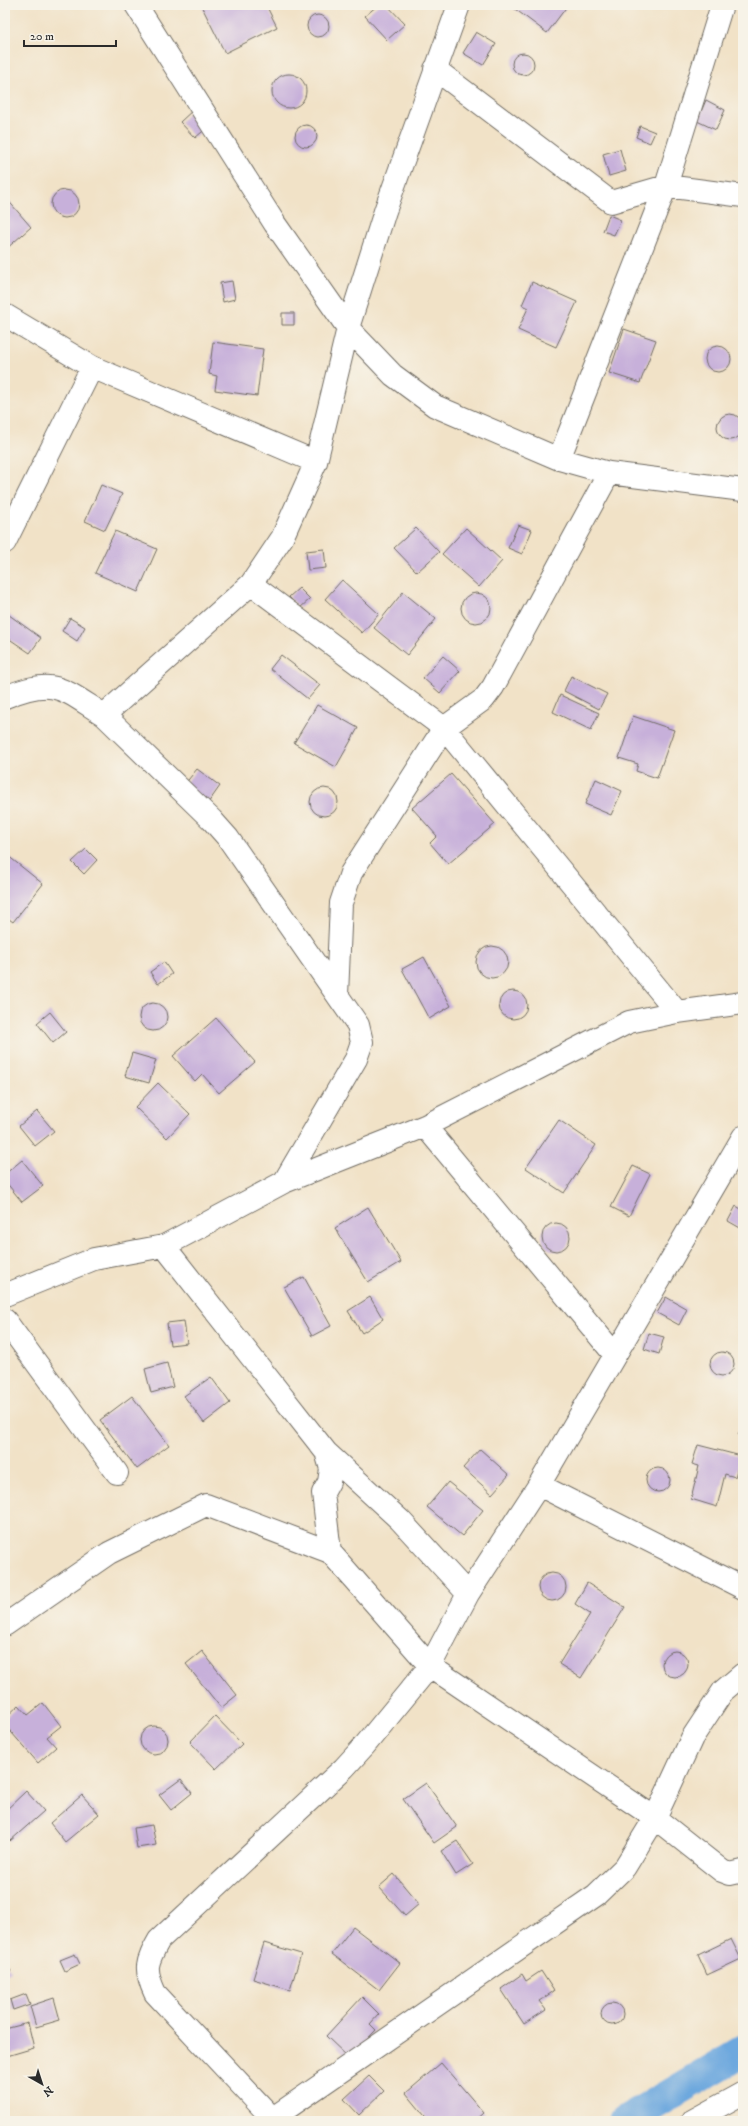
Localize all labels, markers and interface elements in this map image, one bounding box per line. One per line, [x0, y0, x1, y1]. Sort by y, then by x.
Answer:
scale bar [24, 22, 116, 48]
text: 20 m [30, 29, 54, 44]
north arrow [22, 2064, 62, 2104]
text: N [40, 2083, 56, 2099]

